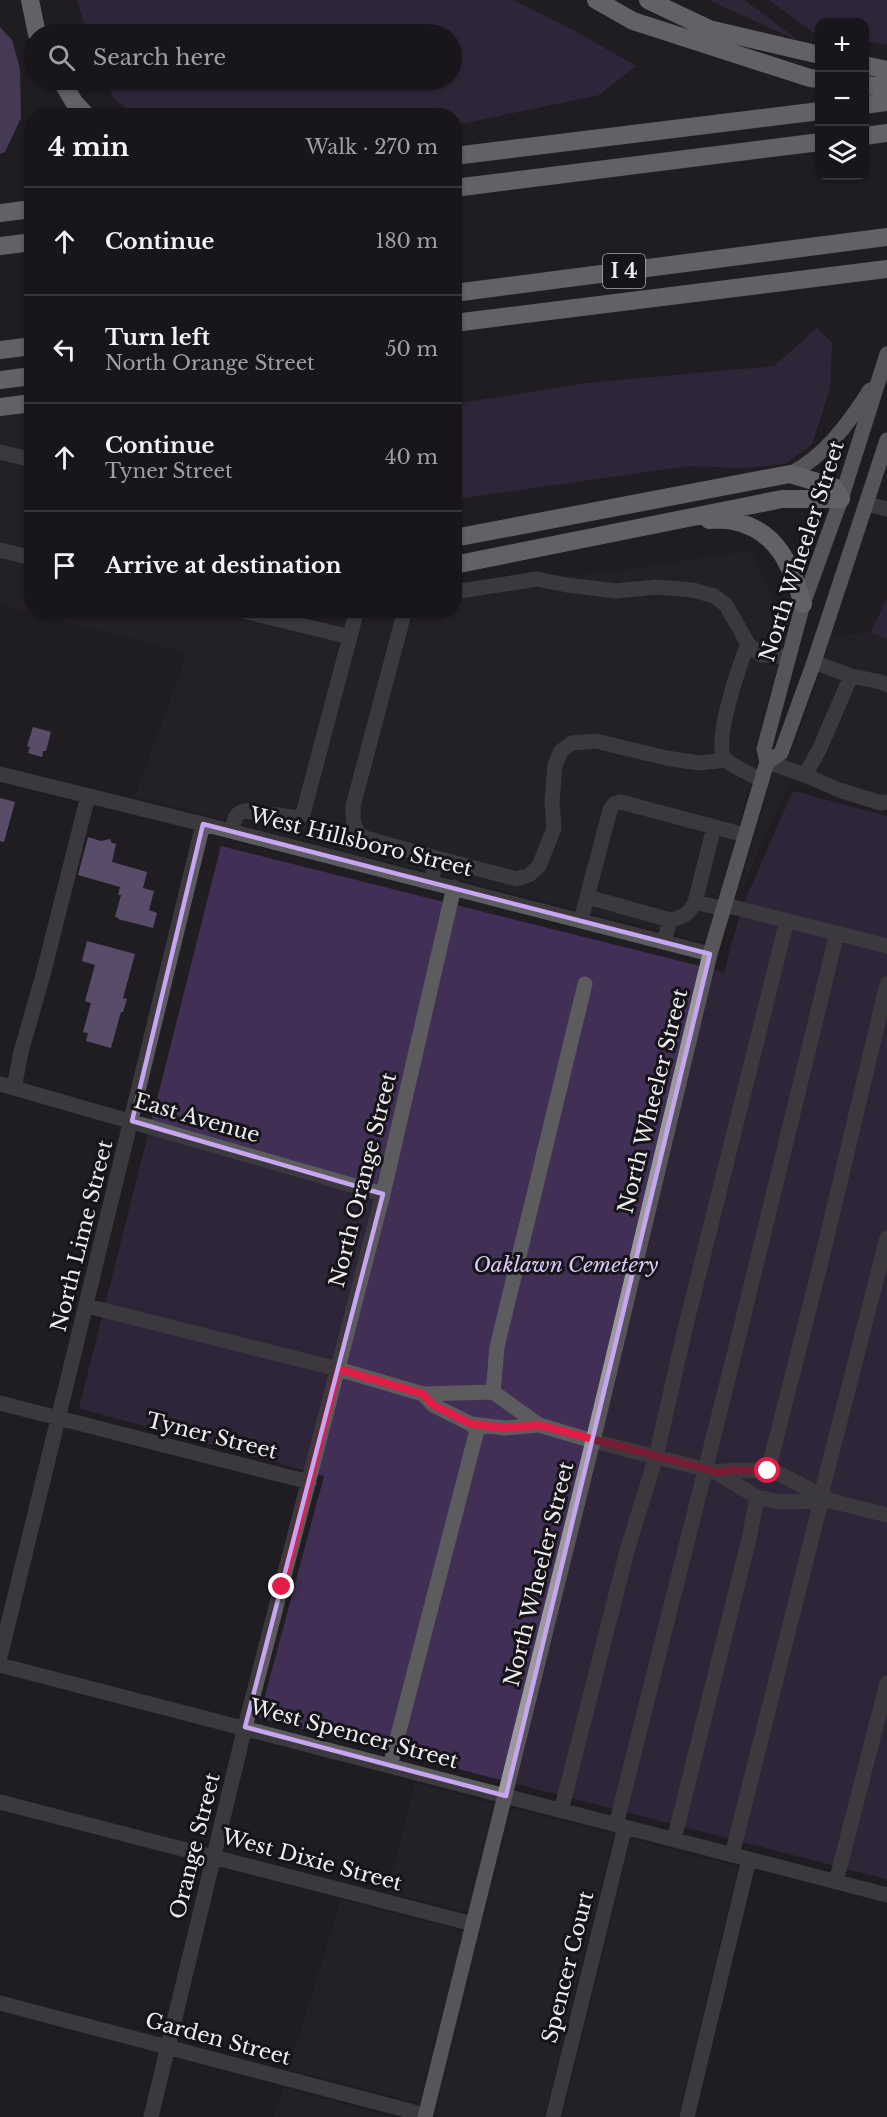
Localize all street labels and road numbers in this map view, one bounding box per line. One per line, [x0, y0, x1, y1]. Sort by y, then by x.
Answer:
road number: I 4 [603, 254, 645, 288]
street label: North Wheeler Street [754, 437, 850, 665]
street label: West Hillsboro Street [246, 801, 475, 882]
street label: North Wheeler Street [612, 986, 694, 1216]
street label: North Orange Street [324, 1070, 402, 1290]
street label: East Avenue [131, 1088, 263, 1148]
street label: North Lime Street [46, 1137, 118, 1335]
street label: Tyner Street [144, 1407, 280, 1465]
street label: North Wheeler Street [498, 1459, 580, 1689]
street label: West Spencer Street [246, 1693, 461, 1774]
street label: Orange Street [164, 1770, 226, 1922]
street label: West Dixie Street [218, 1823, 405, 1897]
street label: Spencer Court [537, 1888, 599, 2046]
street label: Garden Street [142, 2007, 294, 2071]

